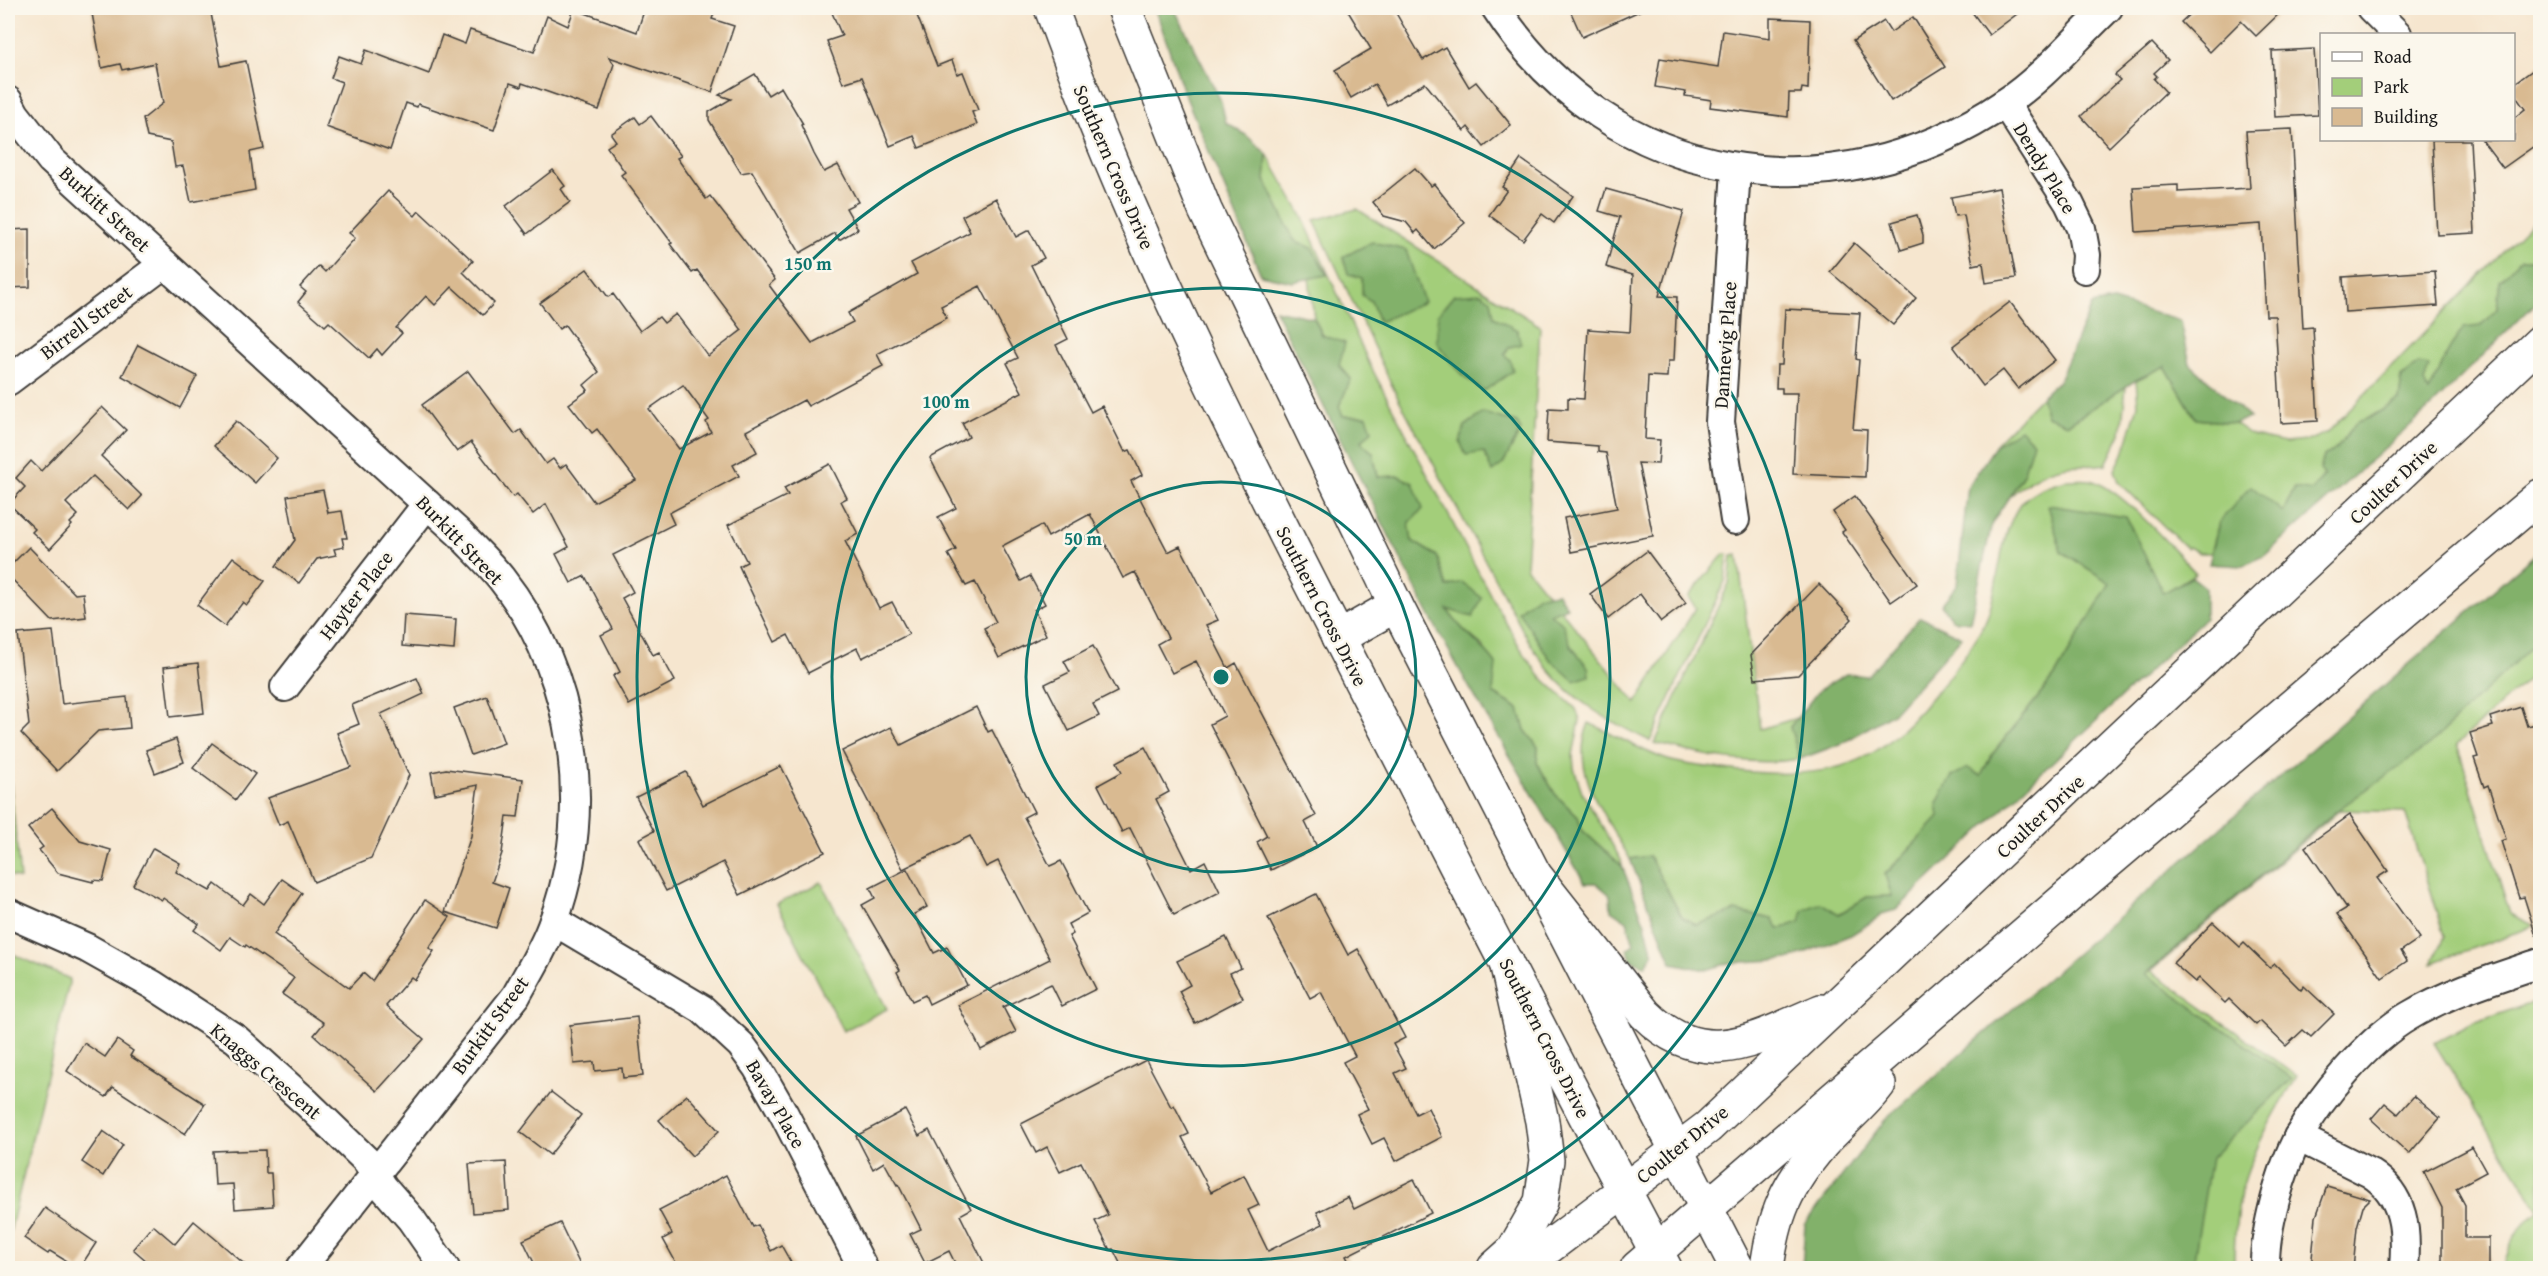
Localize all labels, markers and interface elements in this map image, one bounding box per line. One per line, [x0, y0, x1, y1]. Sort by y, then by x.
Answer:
legend [2320, 33, 2515, 141]
text: Road [2374, 43, 2412, 70]
text: Park [2374, 73, 2410, 100]
street label: Southern Cross Drive [1067, 80, 1162, 254]
text: Building [2374, 103, 2438, 130]
street label: Dendy Place [2007, 117, 2084, 219]
street label: Burkitt Street [53, 159, 157, 259]
text: 150 m [784, 250, 832, 277]
street label: Birrell Street [34, 277, 138, 366]
street label: Dannevig Place [1706, 280, 1743, 410]
text: 100 m [922, 388, 970, 415]
street label: Coulter Drive [2342, 433, 2443, 530]
street label: Burkitt Street [410, 488, 511, 591]
street label: Southern Cross Drive [1269, 521, 1375, 691]
text: 50 m [1064, 525, 1103, 552]
street label: Hayter Place [312, 544, 400, 645]
centre of rings [1211, 667, 1231, 687]
street label: Coulter Drive [1989, 767, 2090, 864]
street label: Southern Cross Drive [1492, 953, 1598, 1123]
street label: Burkitt Street [444, 970, 535, 1080]
street label: Knaggs Crescent [204, 1015, 328, 1126]
street label: Bavay Place [739, 1054, 813, 1153]
street label: Coulter Drive [1629, 1097, 1734, 1190]

